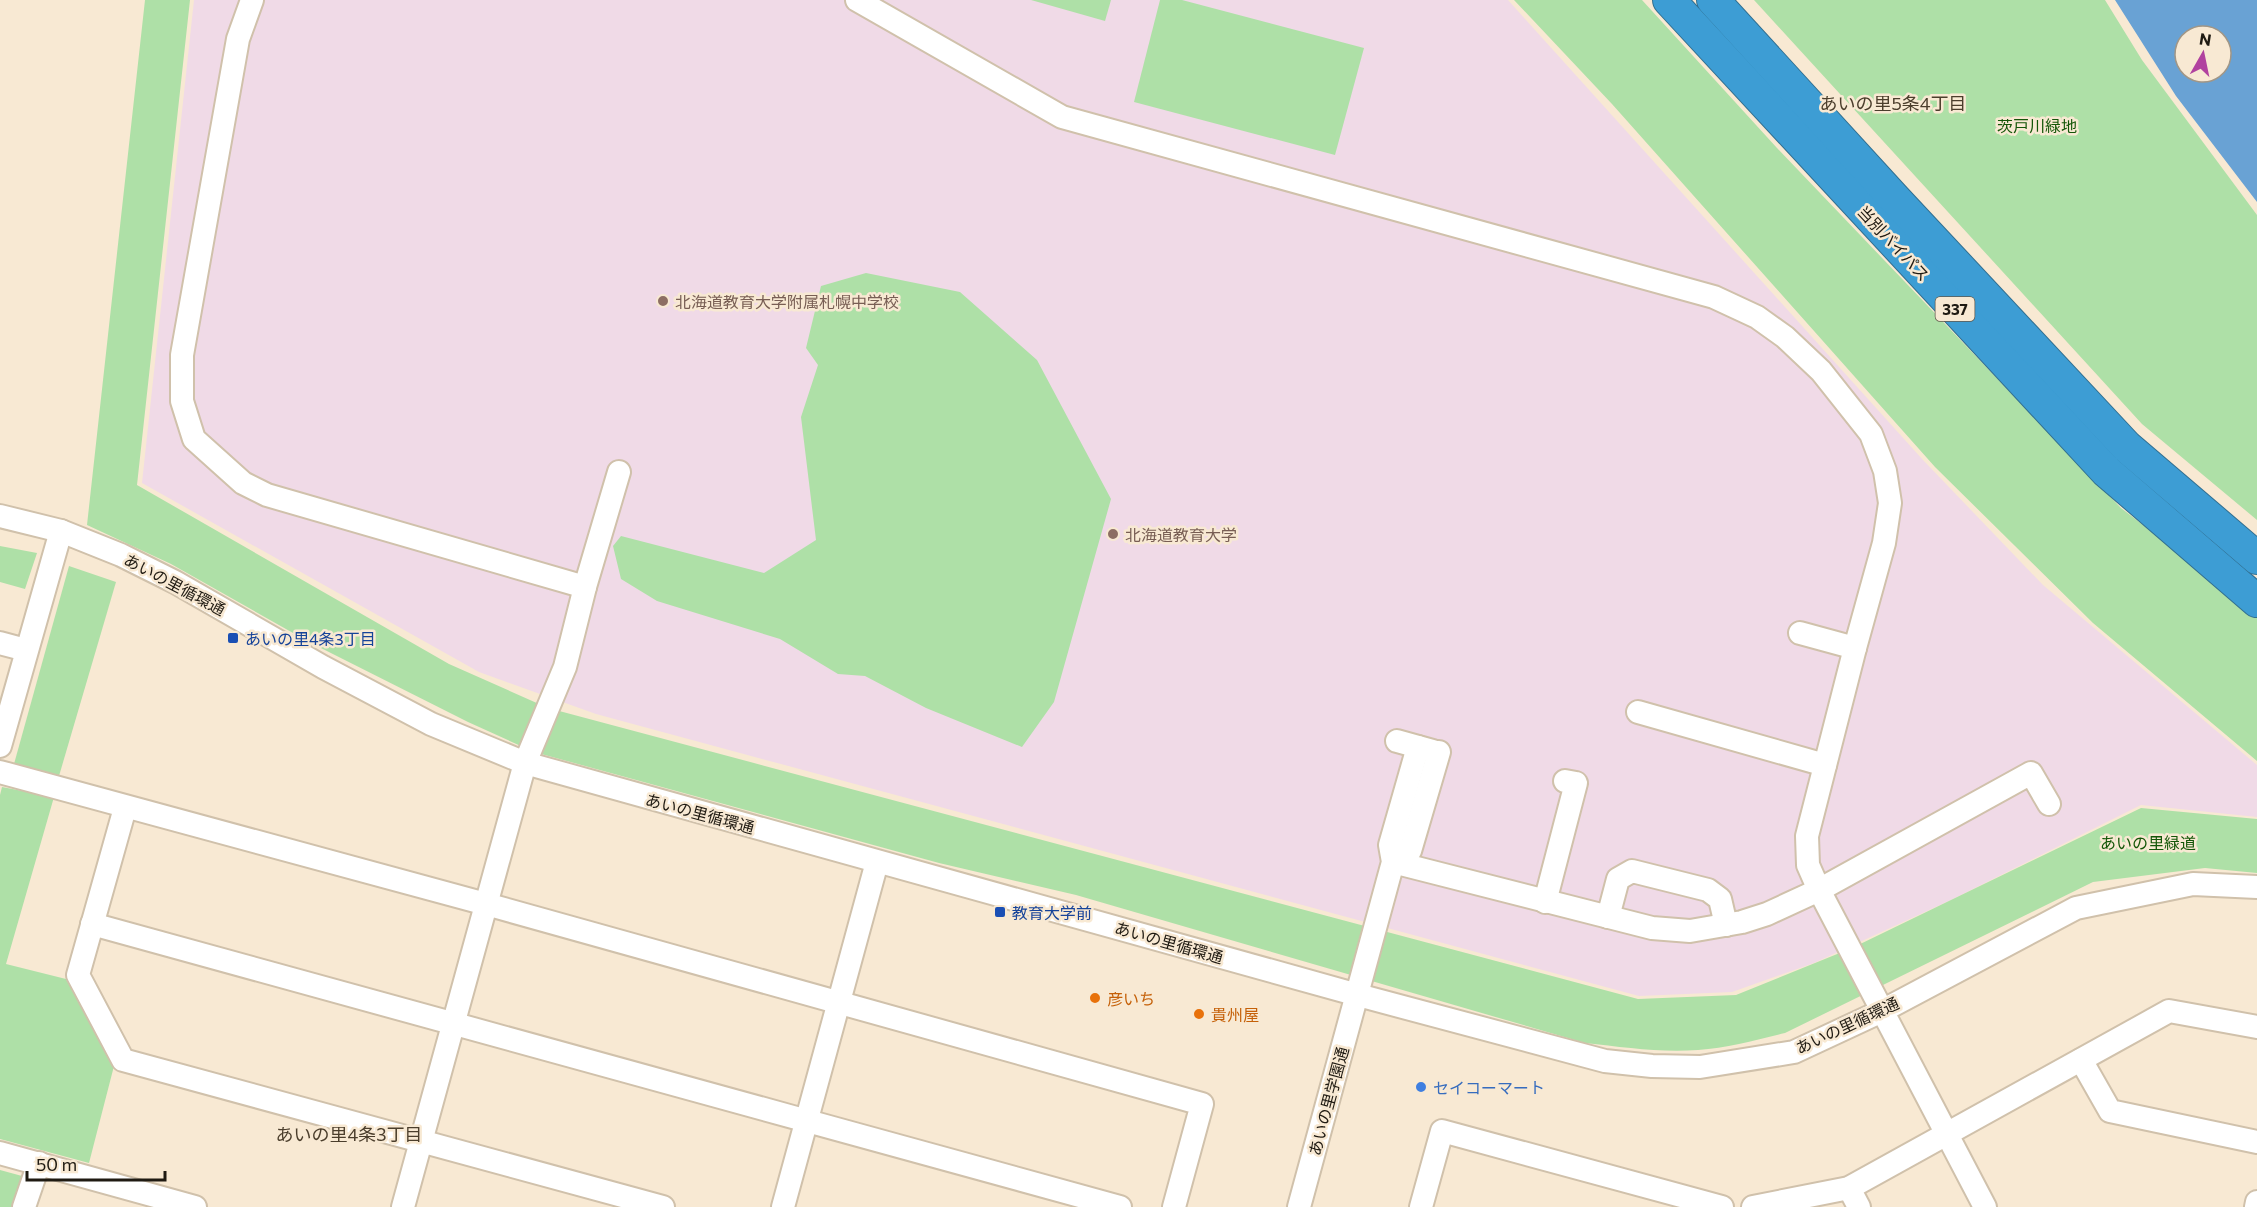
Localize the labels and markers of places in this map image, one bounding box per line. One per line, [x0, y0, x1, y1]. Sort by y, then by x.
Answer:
place label: 北海道教育大学附属札幌中学校 [675, 292, 899, 311]
marker: 北海道教育大学附属札幌中学校 [656, 294, 670, 308]
place label: 北海道教育大学 [1125, 525, 1237, 544]
marker: 北海道教育大学 [1106, 527, 1120, 541]
place label: あいの里4条3丁目 [245, 629, 376, 648]
marker: あいの里4条3丁目 [226, 631, 240, 645]
place label: 教育大学前 [1012, 903, 1092, 922]
marker: 教育大学前 [993, 905, 1007, 919]
place label: 彦いち [1107, 989, 1155, 1008]
marker: 彦いち [1088, 991, 1102, 1005]
place label: 貴州屋 [1211, 1005, 1259, 1024]
marker: 貴州屋 [1192, 1007, 1206, 1021]
place label: セイコーマート [1433, 1078, 1545, 1097]
marker: セイコーマート [1414, 1080, 1428, 1094]

